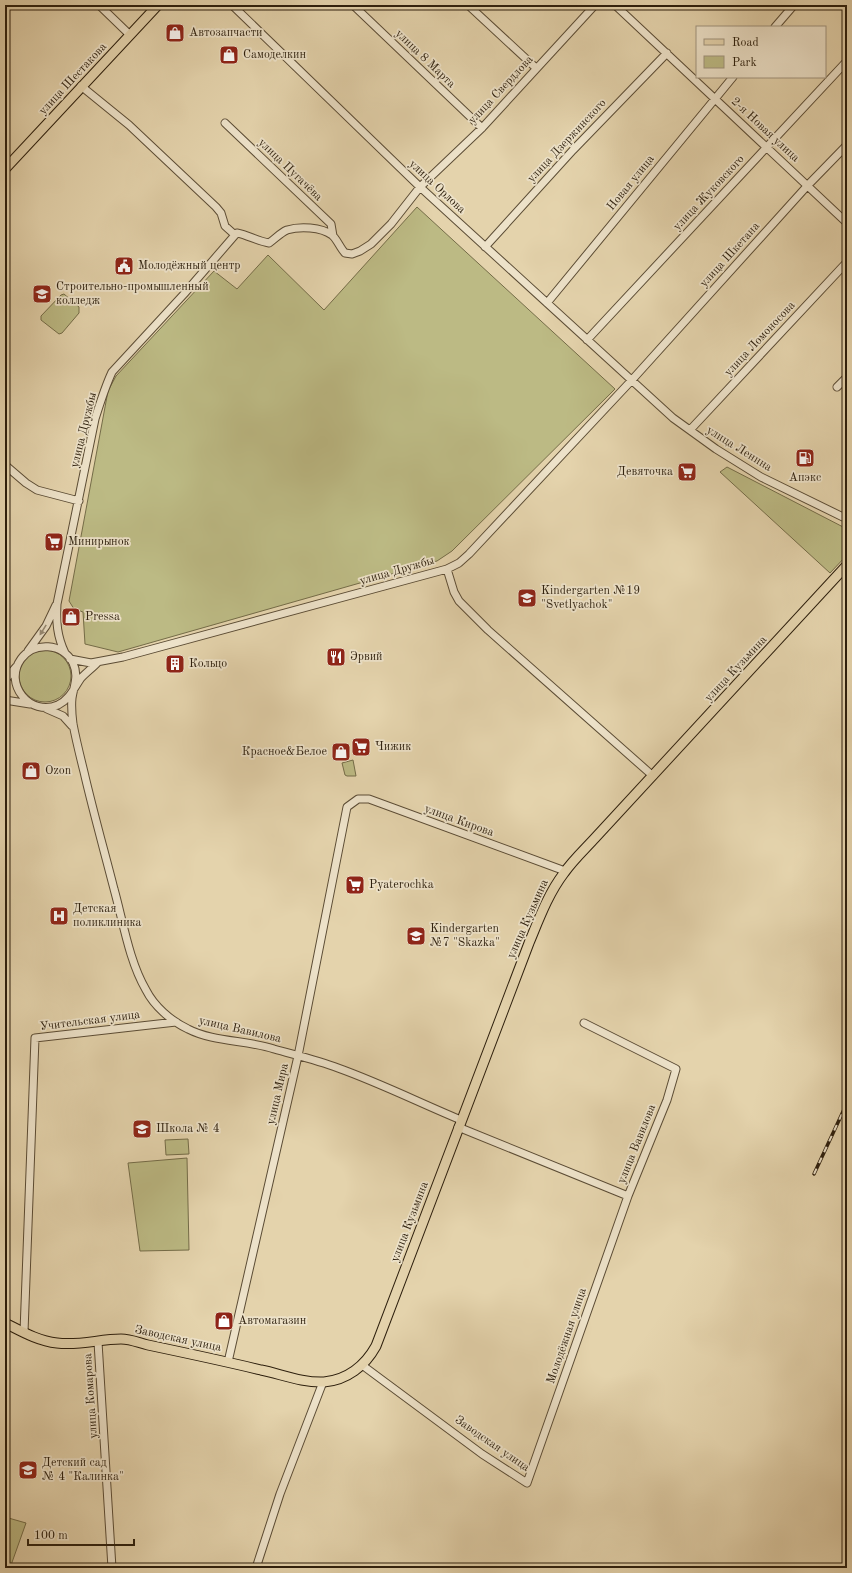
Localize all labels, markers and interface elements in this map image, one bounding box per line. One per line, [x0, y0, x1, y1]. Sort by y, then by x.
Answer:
shop icon: Автозапчасти [164, 22, 186, 44]
legend [696, 26, 826, 78]
place label: Автозапчасти [189, 27, 263, 39]
street label: улица 8 Марта [393, 28, 457, 91]
text: Road [732, 37, 759, 49]
street label: улица Шестакова [37, 41, 109, 117]
shop icon: Самоделкин [218, 44, 240, 66]
place label: Самоделкин [243, 49, 306, 61]
street label: улица Свердлова [466, 53, 536, 127]
text: Park [732, 57, 757, 69]
street label: 2-я Новая улица [729, 95, 801, 165]
street label: улица Дзержинского [525, 97, 609, 185]
street label: улица Пугачёва [256, 137, 324, 203]
street label: Новая улица [605, 153, 657, 213]
street label: улица Жуковского [671, 153, 747, 233]
street label: улица Орлова [406, 158, 468, 216]
street label: улица Шкетана [698, 220, 762, 290]
public building icon: Молодёжный центр [113, 255, 135, 277]
place label: Молодёжный центр [138, 260, 241, 272]
place label: Строительно-промышленный колледж [56, 281, 209, 307]
school or university icon: Строительно-промышленный колледж [31, 283, 53, 305]
street label: улица Ломоносова [722, 299, 798, 379]
street label: улица Дружбы [69, 391, 99, 469]
street label: улица Ленина [704, 424, 774, 474]
fuel station icon: Апэкс [794, 447, 816, 469]
supermarket icon: Девяточка [676, 461, 698, 483]
place label: Девяточка [617, 466, 673, 478]
place label: Апэкс [789, 472, 821, 484]
supermarket icon: Минирынок [43, 531, 65, 553]
place label: Минирынок [68, 536, 130, 548]
street label: улица Дружбы [358, 555, 436, 587]
place label: Kindergarten №19 "Svetlyachok" [541, 585, 640, 611]
school or university icon: Kindergarten №19 "Svetlyachok" [516, 587, 538, 609]
shop icon: Pressa [60, 606, 82, 628]
place label: Pressa [85, 611, 120, 623]
one-way arrow [39, 625, 47, 635]
street label: улица Кузьмина [703, 634, 769, 704]
restaurant icon: Эрвий [325, 646, 347, 668]
place label: Эрвий [350, 651, 383, 663]
building icon: Кольцо [164, 653, 186, 675]
place label: Кольцо [189, 658, 227, 670]
supermarket icon: Чижик [350, 736, 372, 758]
shop icon: Красное&Белое [330, 741, 352, 763]
place label: Чижик [375, 741, 411, 753]
place label: Красное&Белое [242, 746, 327, 758]
shop icon: Ozon [20, 760, 42, 782]
place label: Ozon [45, 765, 72, 777]
street label: улица Кирова [423, 803, 495, 839]
supermarket icon: Pyaterochka [344, 874, 366, 896]
street label: улица Кузьмина [505, 878, 551, 960]
place label: Pyaterochka [369, 879, 434, 891]
place label: Детская поликлиника [73, 903, 142, 929]
hospital icon: Детская поликлиника [48, 905, 70, 927]
place label: Kindergarten №7 "Skazka" [430, 923, 500, 949]
school or university icon: Kindergarten №7 "Skazka" [405, 925, 427, 947]
street label: Учительская улица [39, 1009, 141, 1033]
street label: улица Вавилова [198, 1015, 282, 1045]
street label: улица Мира [265, 1062, 291, 1126]
street label: улица Вавилова [616, 1103, 658, 1185]
school or university icon: Школа № 4 [131, 1118, 153, 1140]
place label: Школа № 4 [156, 1123, 220, 1135]
street label: улица Кузьмина [389, 1180, 431, 1264]
street label: Молодёжная улица [545, 1286, 589, 1385]
shop icon: Автомагазин [213, 1310, 235, 1332]
place label: Автомагазин [238, 1315, 307, 1327]
street label: Заводская улица [134, 1324, 222, 1354]
street label: улица Комарова [82, 1353, 100, 1439]
street label: Заводская улица [452, 1414, 532, 1474]
place label: Детский сад № 4 "Калинка" [42, 1457, 124, 1483]
school or university icon: Детский сад № 4 "Калинка" [17, 1459, 39, 1481]
scale bar [28, 1521, 134, 1547]
text: 100 m [34, 1530, 68, 1542]

